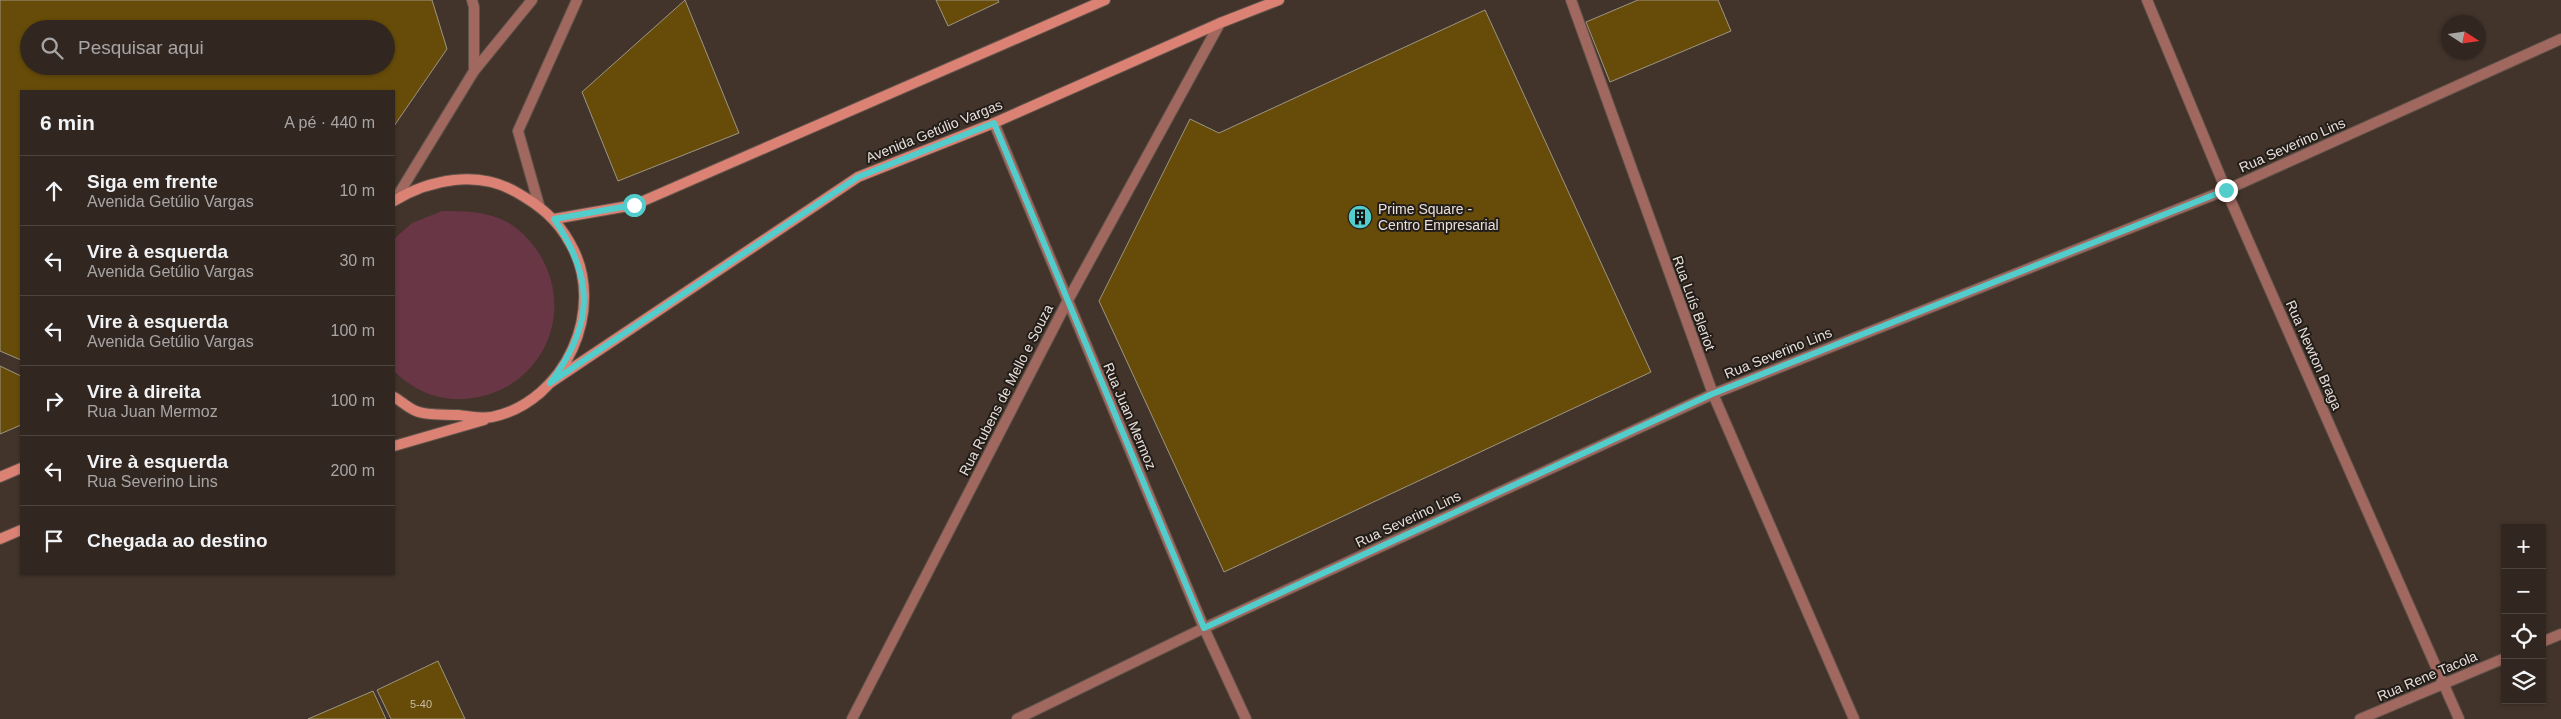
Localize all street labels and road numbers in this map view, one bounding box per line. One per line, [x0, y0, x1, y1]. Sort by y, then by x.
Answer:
street label: Avenida Getúlio Vargas [863, 96, 1005, 166]
street label: Rua Severino Lins [2236, 114, 2348, 176]
street label: Rua Luís Bleriot [1669, 253, 1719, 353]
street label: Rua Newton Braga [2283, 298, 2345, 412]
street label: Rua Rubens de Mello e Souza [956, 302, 1056, 478]
street label: Rua Severino Lins [1722, 324, 1834, 382]
street label: Rua Juan Mermoz [1100, 360, 1160, 472]
street label: Rua Severino Lins [1353, 488, 1463, 550]
street label: Rua Rene Tacola [2375, 648, 2480, 704]

